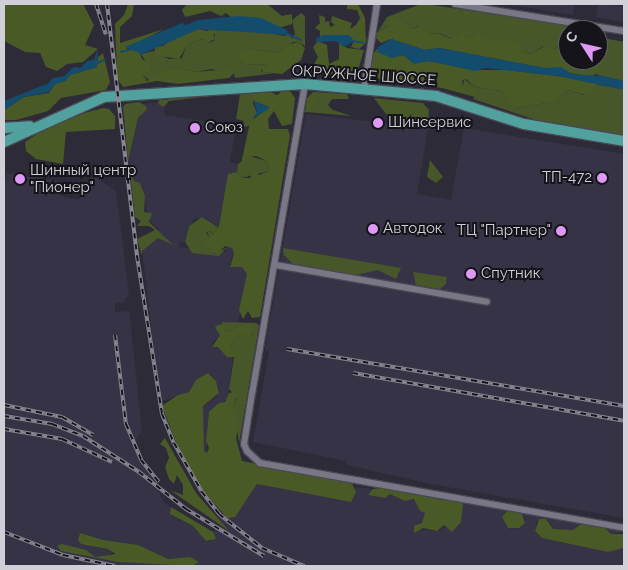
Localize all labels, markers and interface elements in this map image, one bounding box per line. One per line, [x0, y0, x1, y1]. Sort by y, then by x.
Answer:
north arrow [558, 20, 608, 70]
text: С [562, 28, 581, 46]
street label: ОКРУЖНОЕ ШОССЕ [291, 62, 437, 90]
place label: Шинсервис [388, 114, 471, 132]
marker: Шинсервис [372, 117, 384, 129]
place label: Союз [205, 119, 243, 137]
marker: Союз [189, 122, 201, 134]
place label: Шинный центр "Пионер" [30, 161, 136, 196]
place label: ТП-472 [542, 169, 592, 187]
marker: ТП-472 [596, 172, 608, 184]
marker: Шинный центр "Пионер" [14, 173, 26, 185]
place label: Автодок [383, 220, 443, 238]
place label: ТЦ "Партнер" [456, 222, 551, 240]
marker: Автодок [367, 223, 379, 235]
marker: ТЦ "Партнер" [555, 225, 567, 237]
place label: Спутник [481, 265, 541, 283]
marker: Спутник [465, 268, 477, 280]

